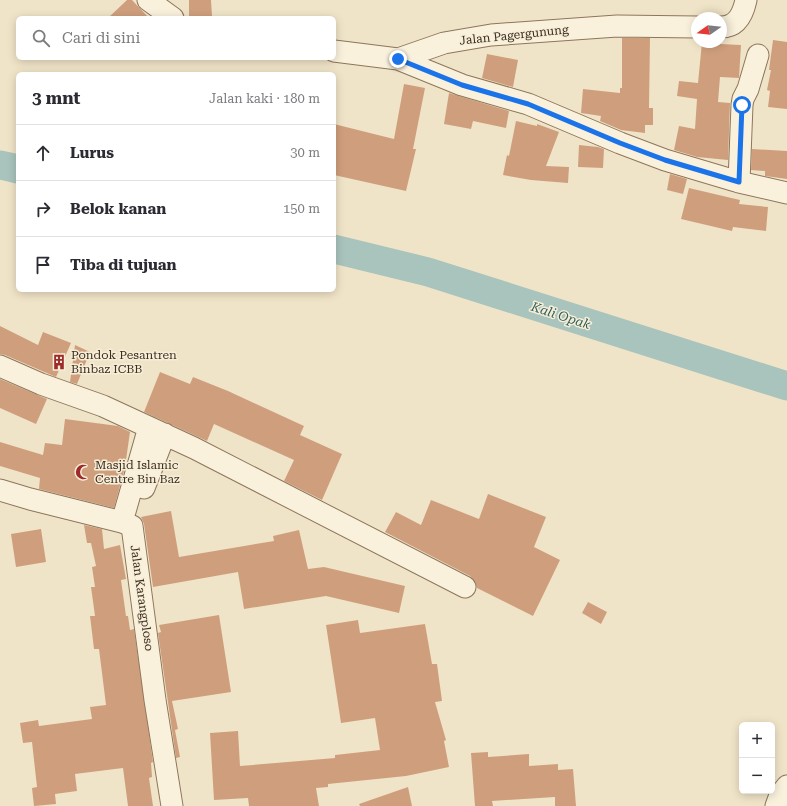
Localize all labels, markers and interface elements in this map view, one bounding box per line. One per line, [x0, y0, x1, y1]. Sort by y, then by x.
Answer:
north arrow [691, 12, 727, 48]
search box [16, 16, 336, 60]
street label: Jalan Pagergunung [459, 22, 569, 48]
icon: search [30, 27, 52, 49]
text: Cari di sini [62, 29, 140, 47]
route end [389, 50, 407, 68]
text: 3 mnt [32, 88, 81, 108]
text: Jalan kaki · 180 m [209, 91, 320, 106]
route start [733, 96, 751, 114]
icon: ahead [32, 142, 54, 164]
text: Lurus [70, 144, 114, 162]
text: 30 m [290, 145, 320, 160]
icon: right [32, 198, 54, 220]
text: Belok kanan [70, 200, 166, 218]
text: 150 m [283, 201, 320, 216]
icon: arrive [32, 254, 54, 276]
text: Tiba di tujuan [70, 256, 177, 274]
water label: Kali Opak [528, 299, 593, 332]
place label: Pondok Pesantren Binbaz ICBB [71, 348, 177, 376]
building icon: Pondok Pesantren Binbaz ICBB [50, 353, 68, 371]
place label: Masjid Islamic Centre Bin Baz [95, 458, 180, 486]
mosque icon: Masjid Islamic Centre Bin Baz [74, 463, 92, 481]
street label: Jalan Karangploso [128, 544, 156, 652]
map controls [739, 722, 775, 794]
button: + [739, 722, 775, 758]
button: − [739, 758, 775, 794]

